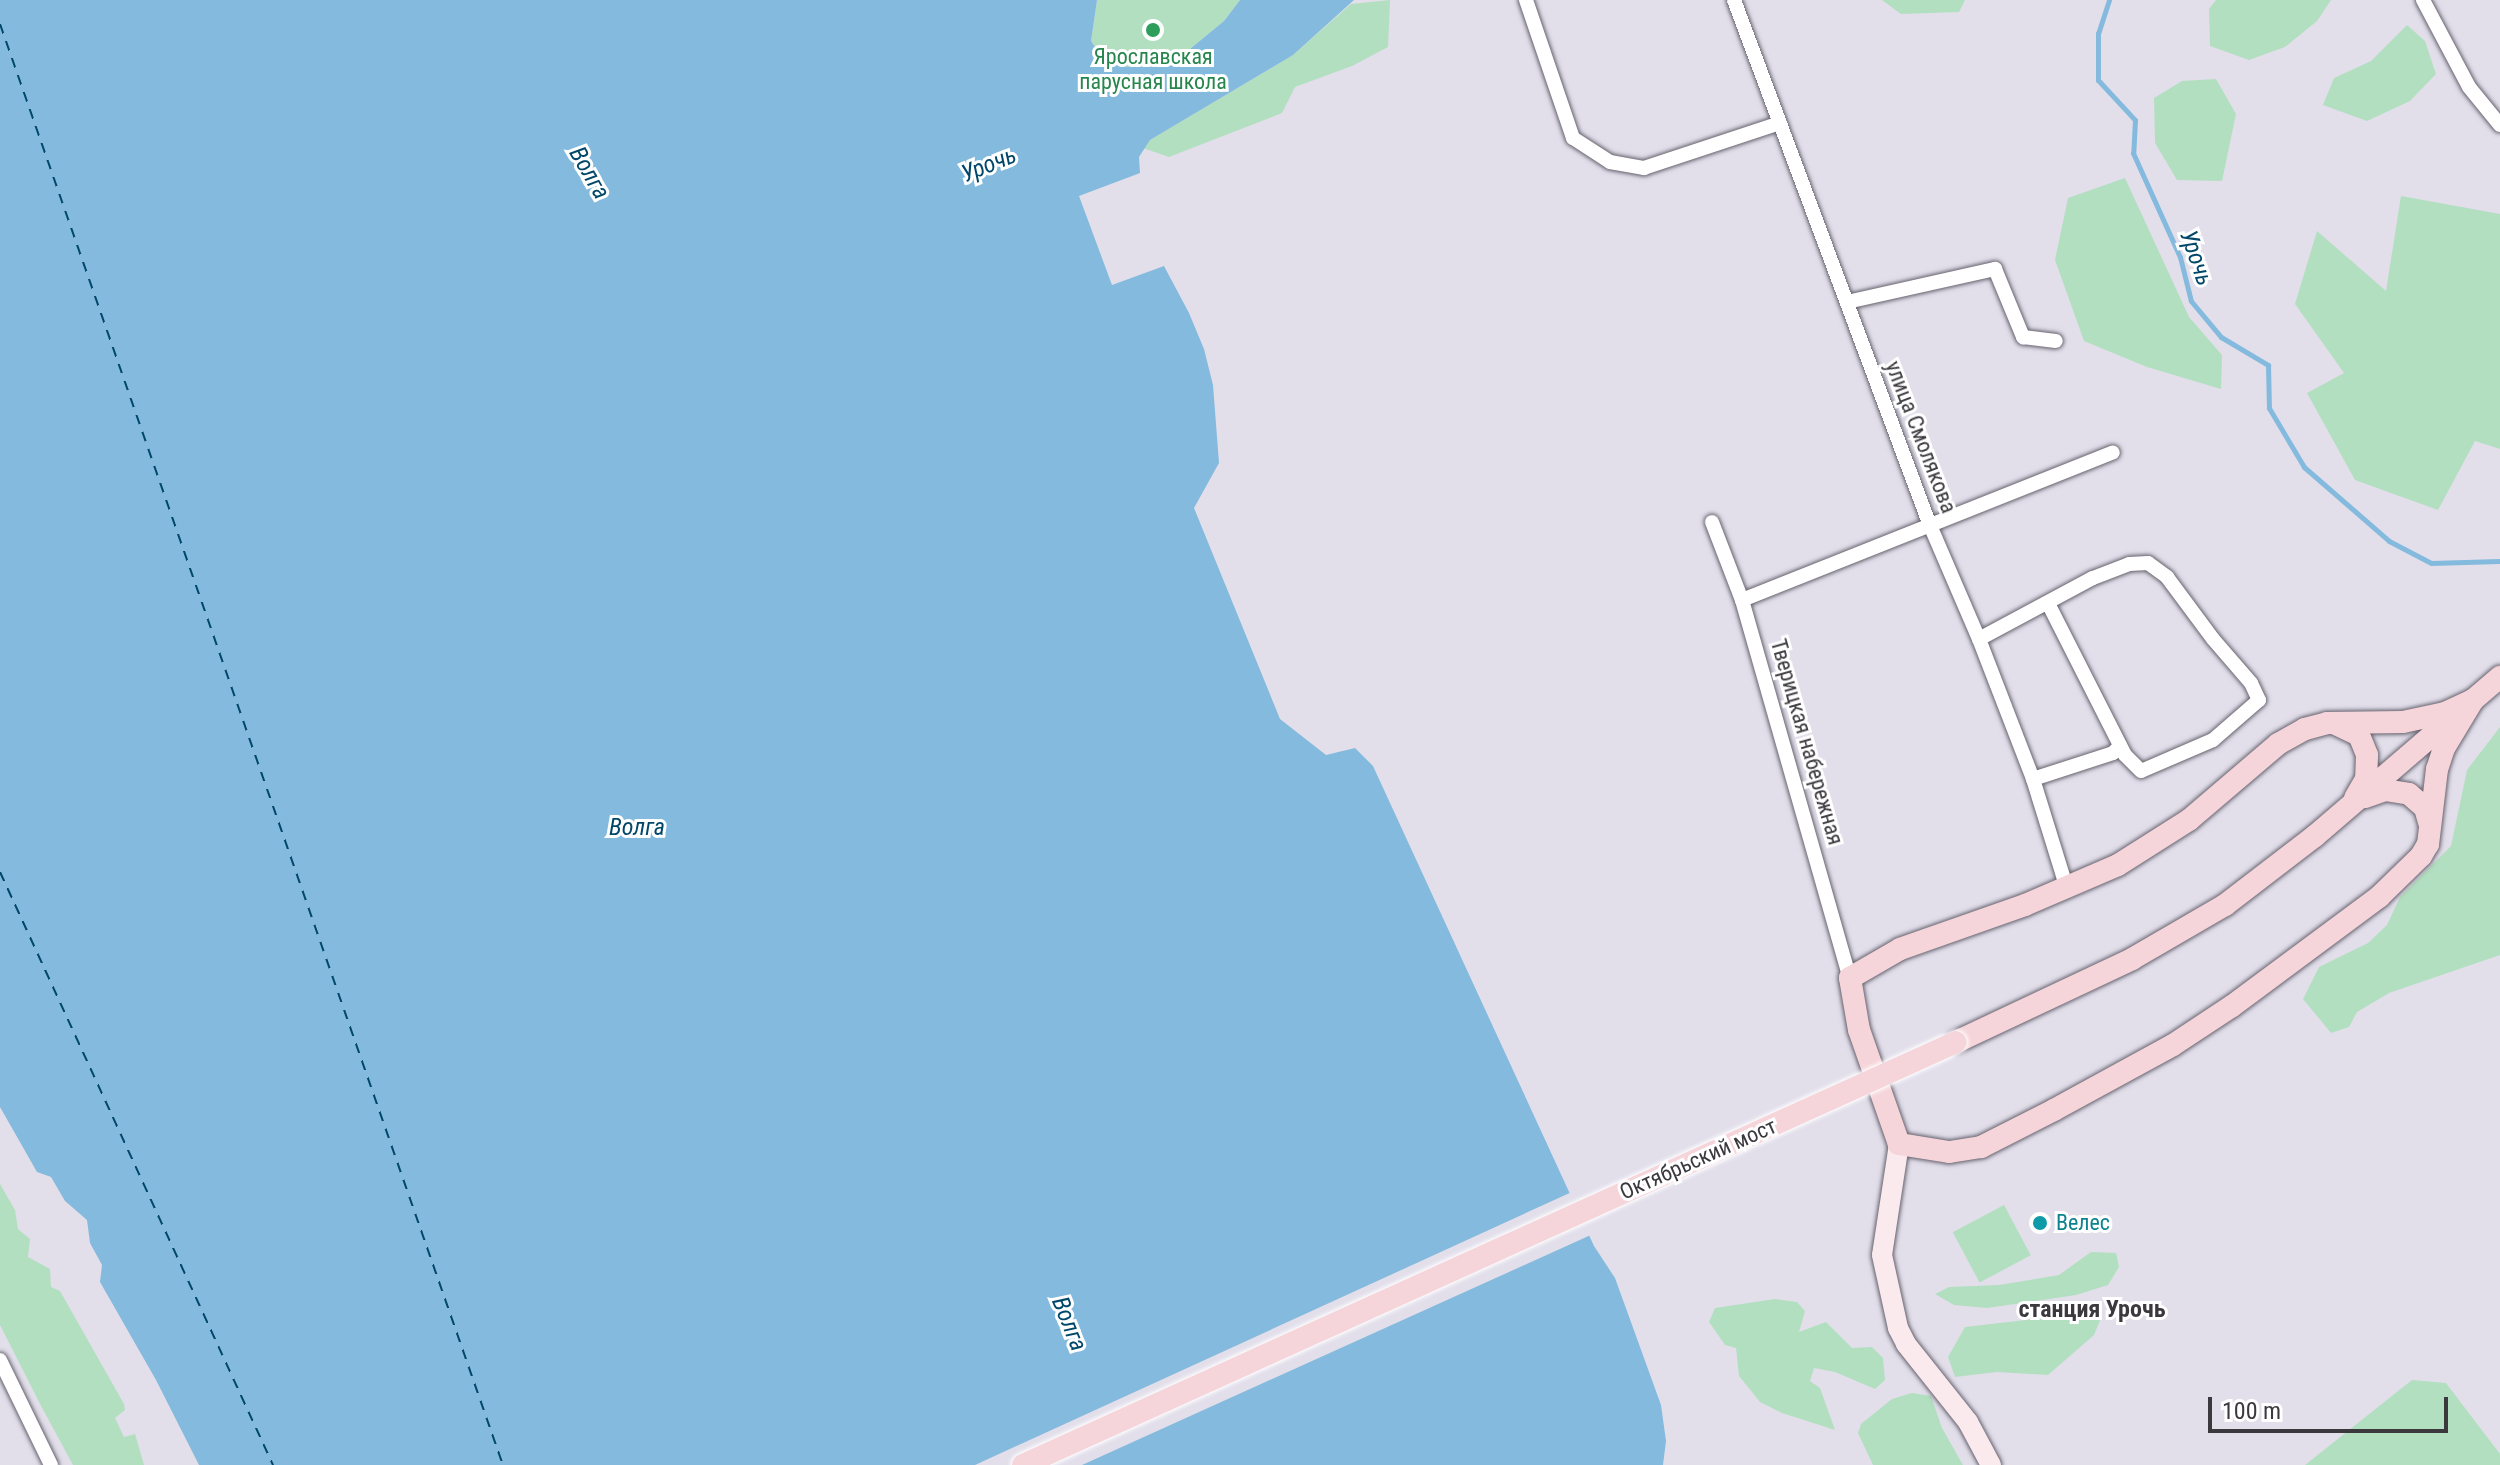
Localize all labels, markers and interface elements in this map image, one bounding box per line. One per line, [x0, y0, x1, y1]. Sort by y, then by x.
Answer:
marker: Ярославская парусная школа [1144, 21, 1162, 39]
place label: Ярославская парусная школа [1079, 43, 1227, 94]
water label: Урочь [957, 141, 1021, 189]
water label: Волга [563, 142, 615, 204]
water label: Урочь [2173, 226, 2219, 290]
street label: улица Смолякова [1880, 357, 1962, 517]
street label: Тверицкая набережная [1765, 636, 1849, 848]
water label: Волга [609, 814, 665, 842]
street label: Октябрьский мост [1616, 1113, 1780, 1205]
place label: Велес [2056, 1210, 2110, 1236]
marker: Велес [2031, 1214, 2049, 1232]
water label: Волга [1045, 1293, 1093, 1355]
district label: станция Урочь [2018, 1296, 2166, 1324]
scale bar [2212, 1381, 2452, 1431]
text: 100 m [2222, 1397, 2281, 1425]

